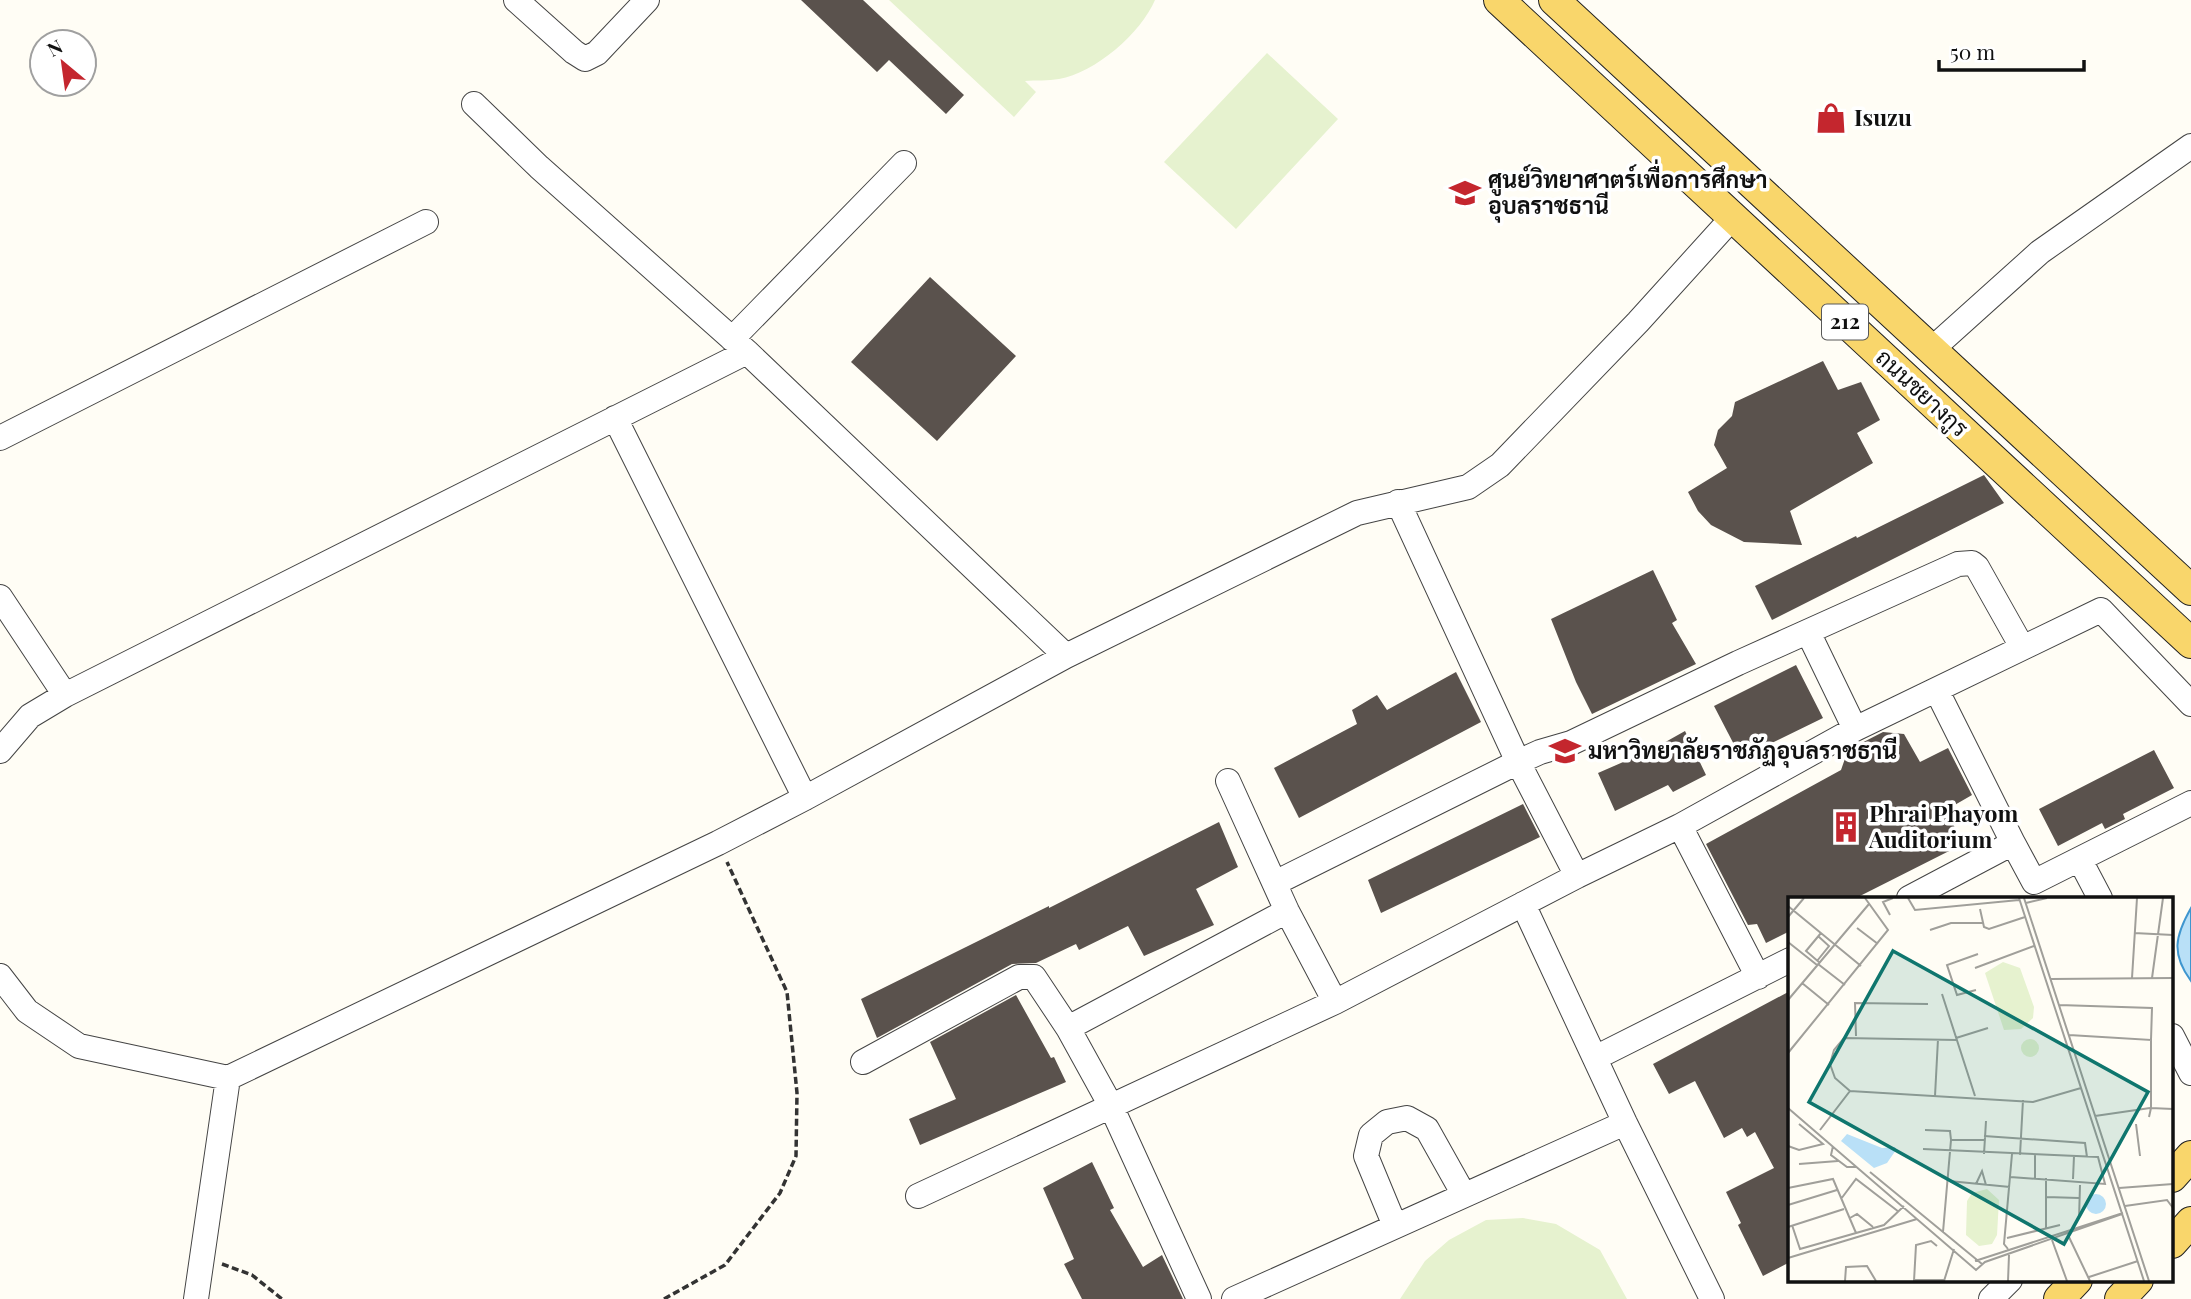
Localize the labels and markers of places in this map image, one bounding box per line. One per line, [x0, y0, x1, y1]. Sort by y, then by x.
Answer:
shop icon: Isuzu [1814, 101, 1848, 135]
place label: Isuzu [1854, 101, 1912, 132]
place label: ศูนย์วิทยาศาตร์เพื่อการศึกษา อุบลราชธานี [1488, 159, 1767, 223]
school or university icon: ศูนย์วิทยาศาตร์เพื่อการศึกษา อุบลราชธานี [1448, 176, 1482, 210]
school or university icon: มหาวิทยาลัยราชภัฏอุบลราชธานี [1548, 734, 1582, 768]
place label: มหาวิทยาลัยราชภัฏอุบลราชธานี [1588, 734, 1897, 768]
place label: Phrai Phayom Auditorium [1868, 797, 2019, 854]
building icon: Phrai Phayom Auditorium [1829, 810, 1863, 844]

